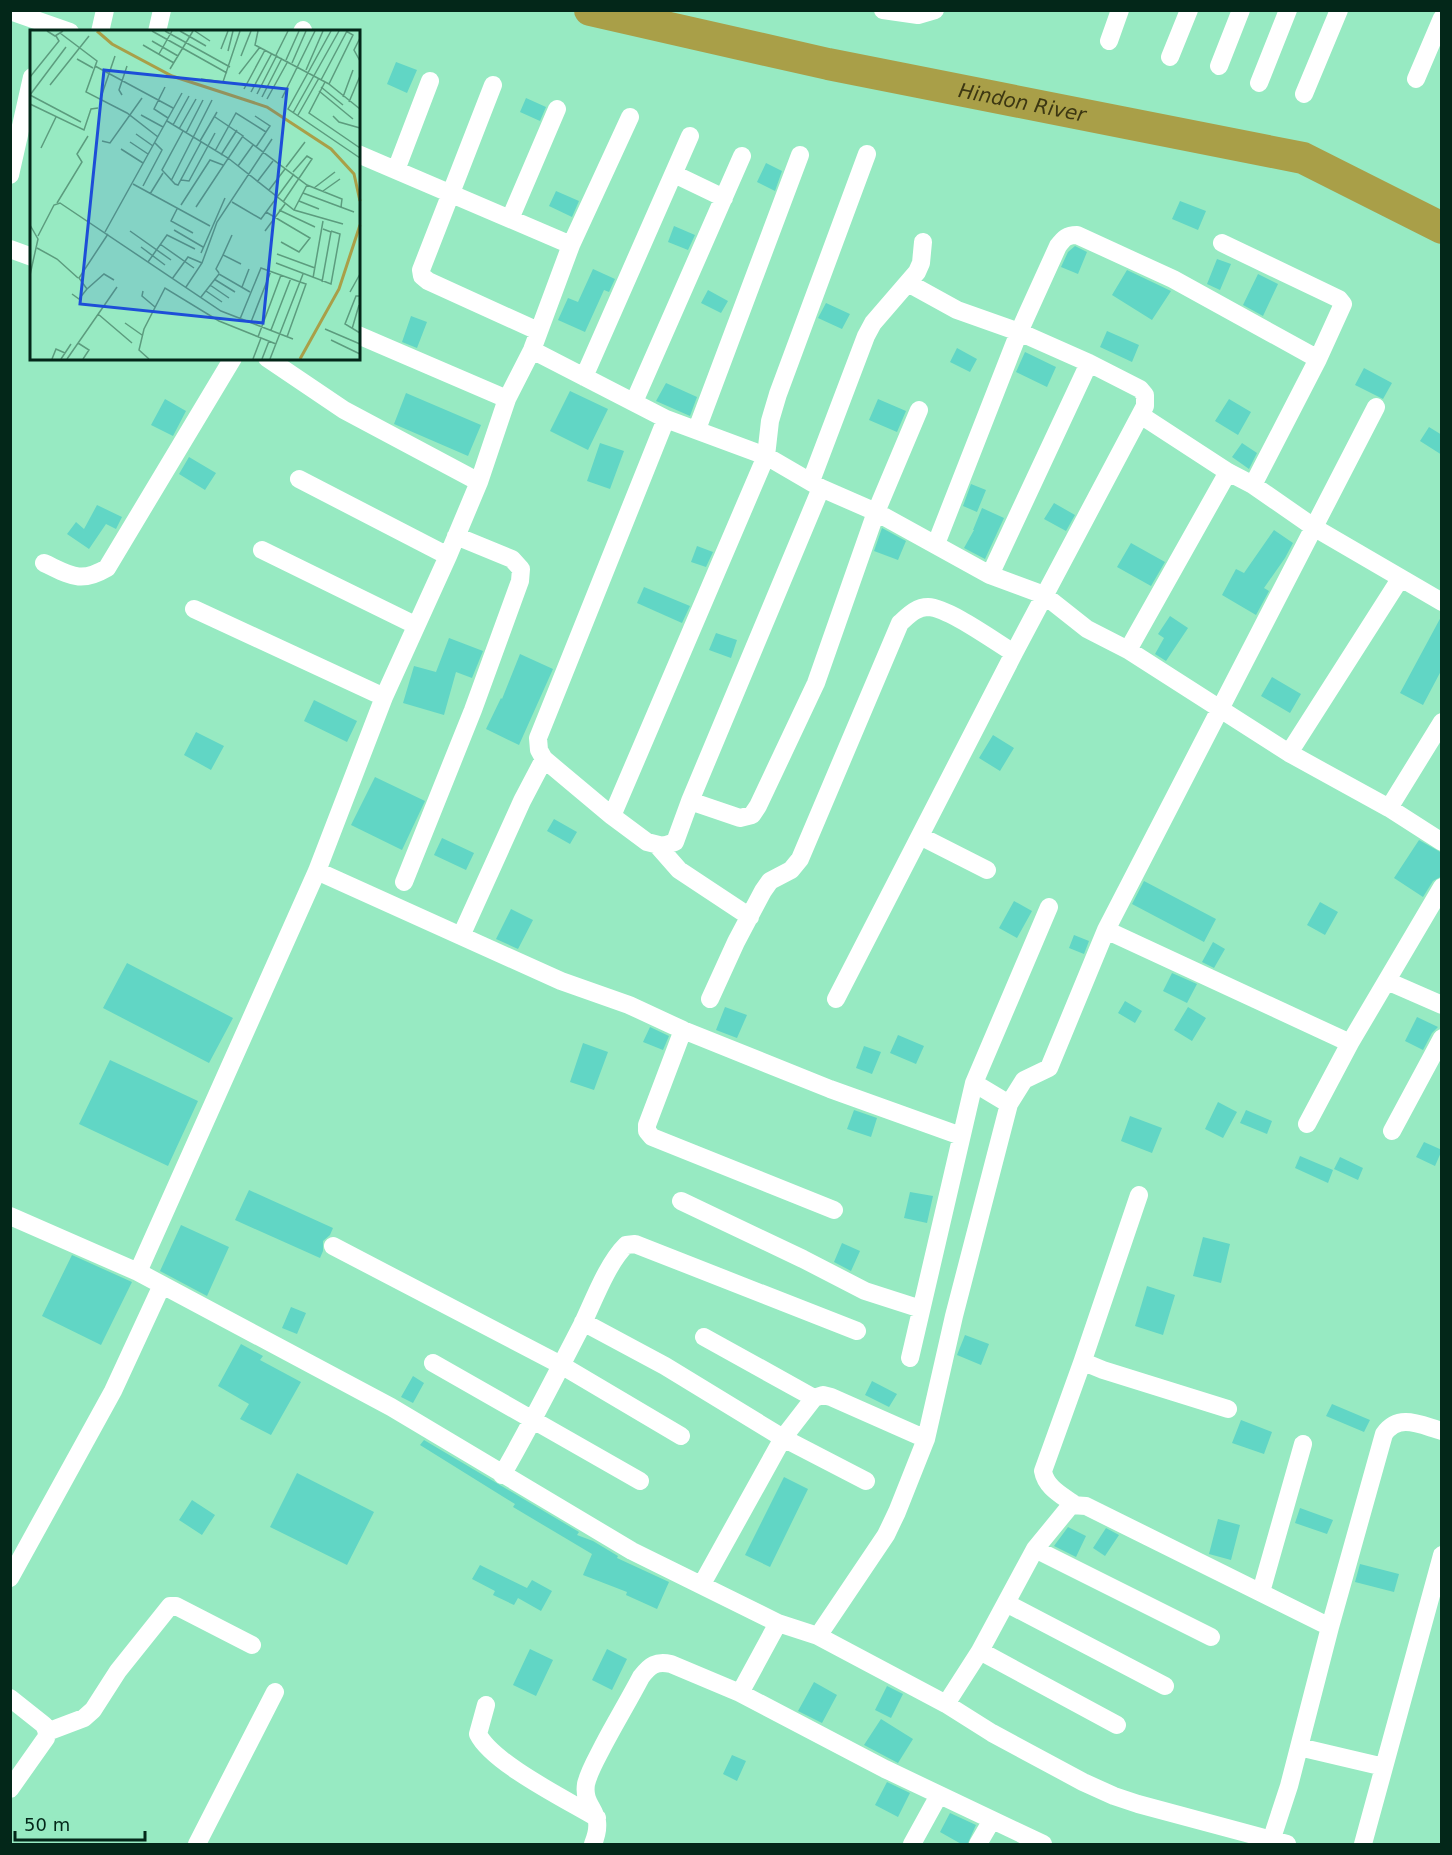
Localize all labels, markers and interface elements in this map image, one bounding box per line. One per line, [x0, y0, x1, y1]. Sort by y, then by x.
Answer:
inset map [30, 30, 360, 360]
water label: Hindon River [957, 78, 1090, 127]
scale bar [15, 1804, 146, 1842]
text: 50 m [24, 1814, 70, 1835]

